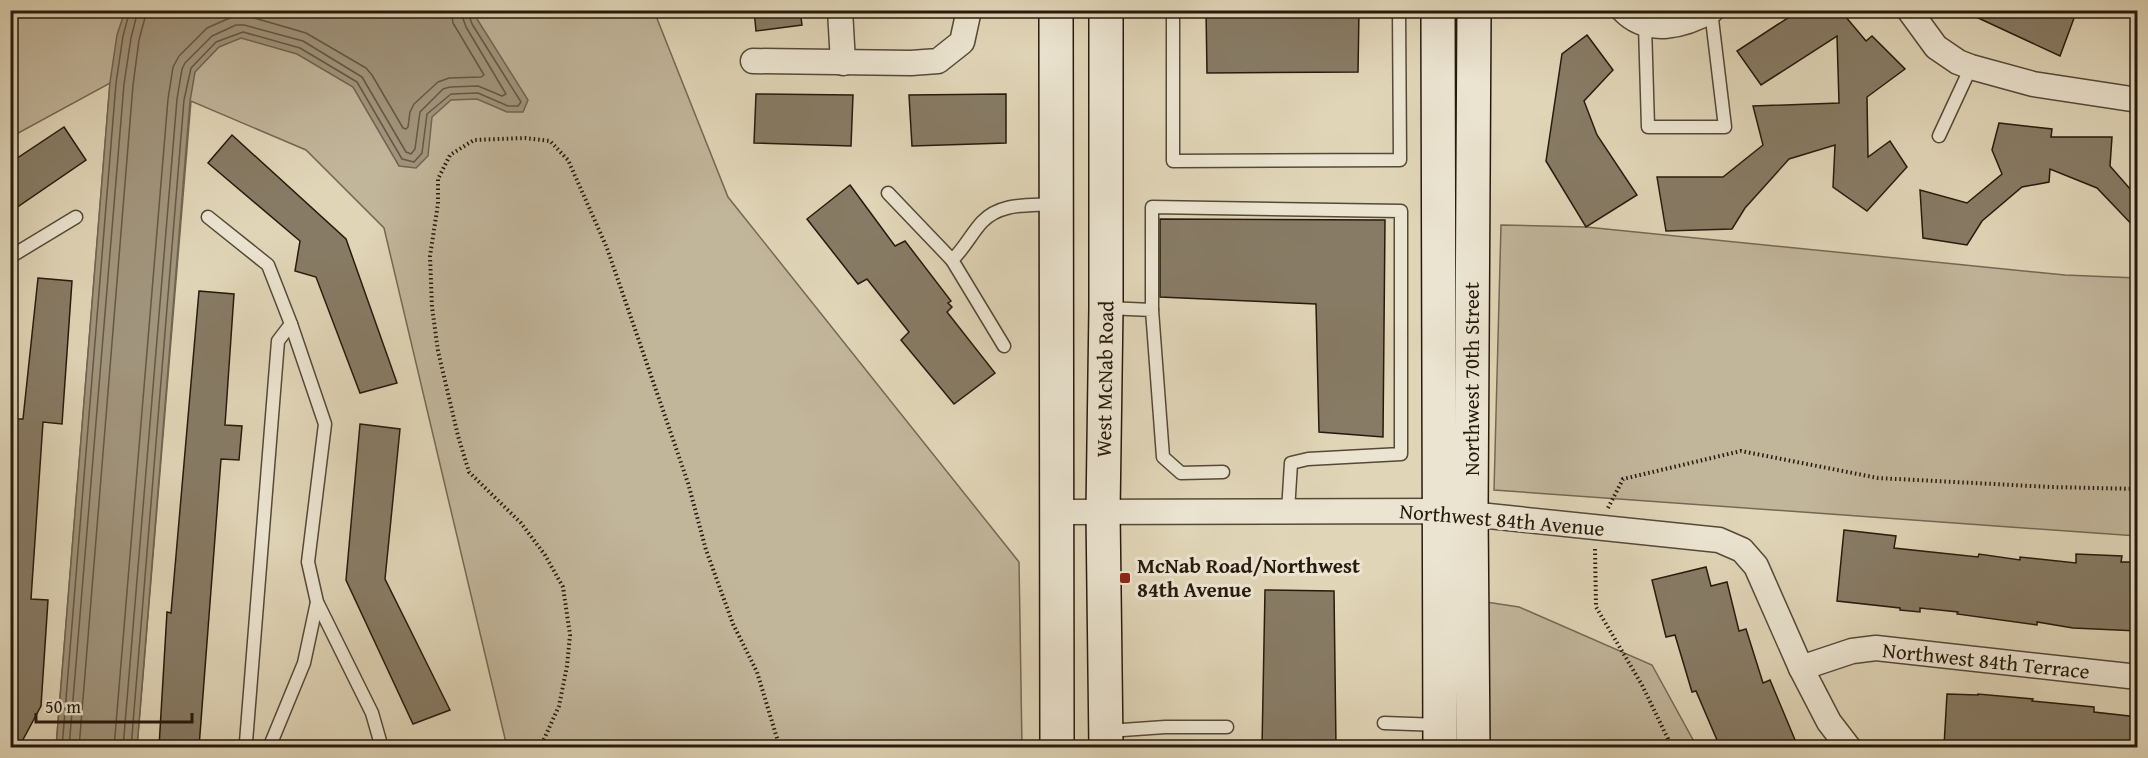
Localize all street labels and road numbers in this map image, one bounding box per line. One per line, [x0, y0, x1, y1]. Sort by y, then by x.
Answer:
street label: Northwest 70th Street [1456, 281, 1487, 476]
street label: West McNab Road [1088, 300, 1121, 458]
street label: Northwest 84th Avenue [1398, 495, 1606, 544]
street label: Northwest 84th Terrace [1881, 634, 2091, 687]

